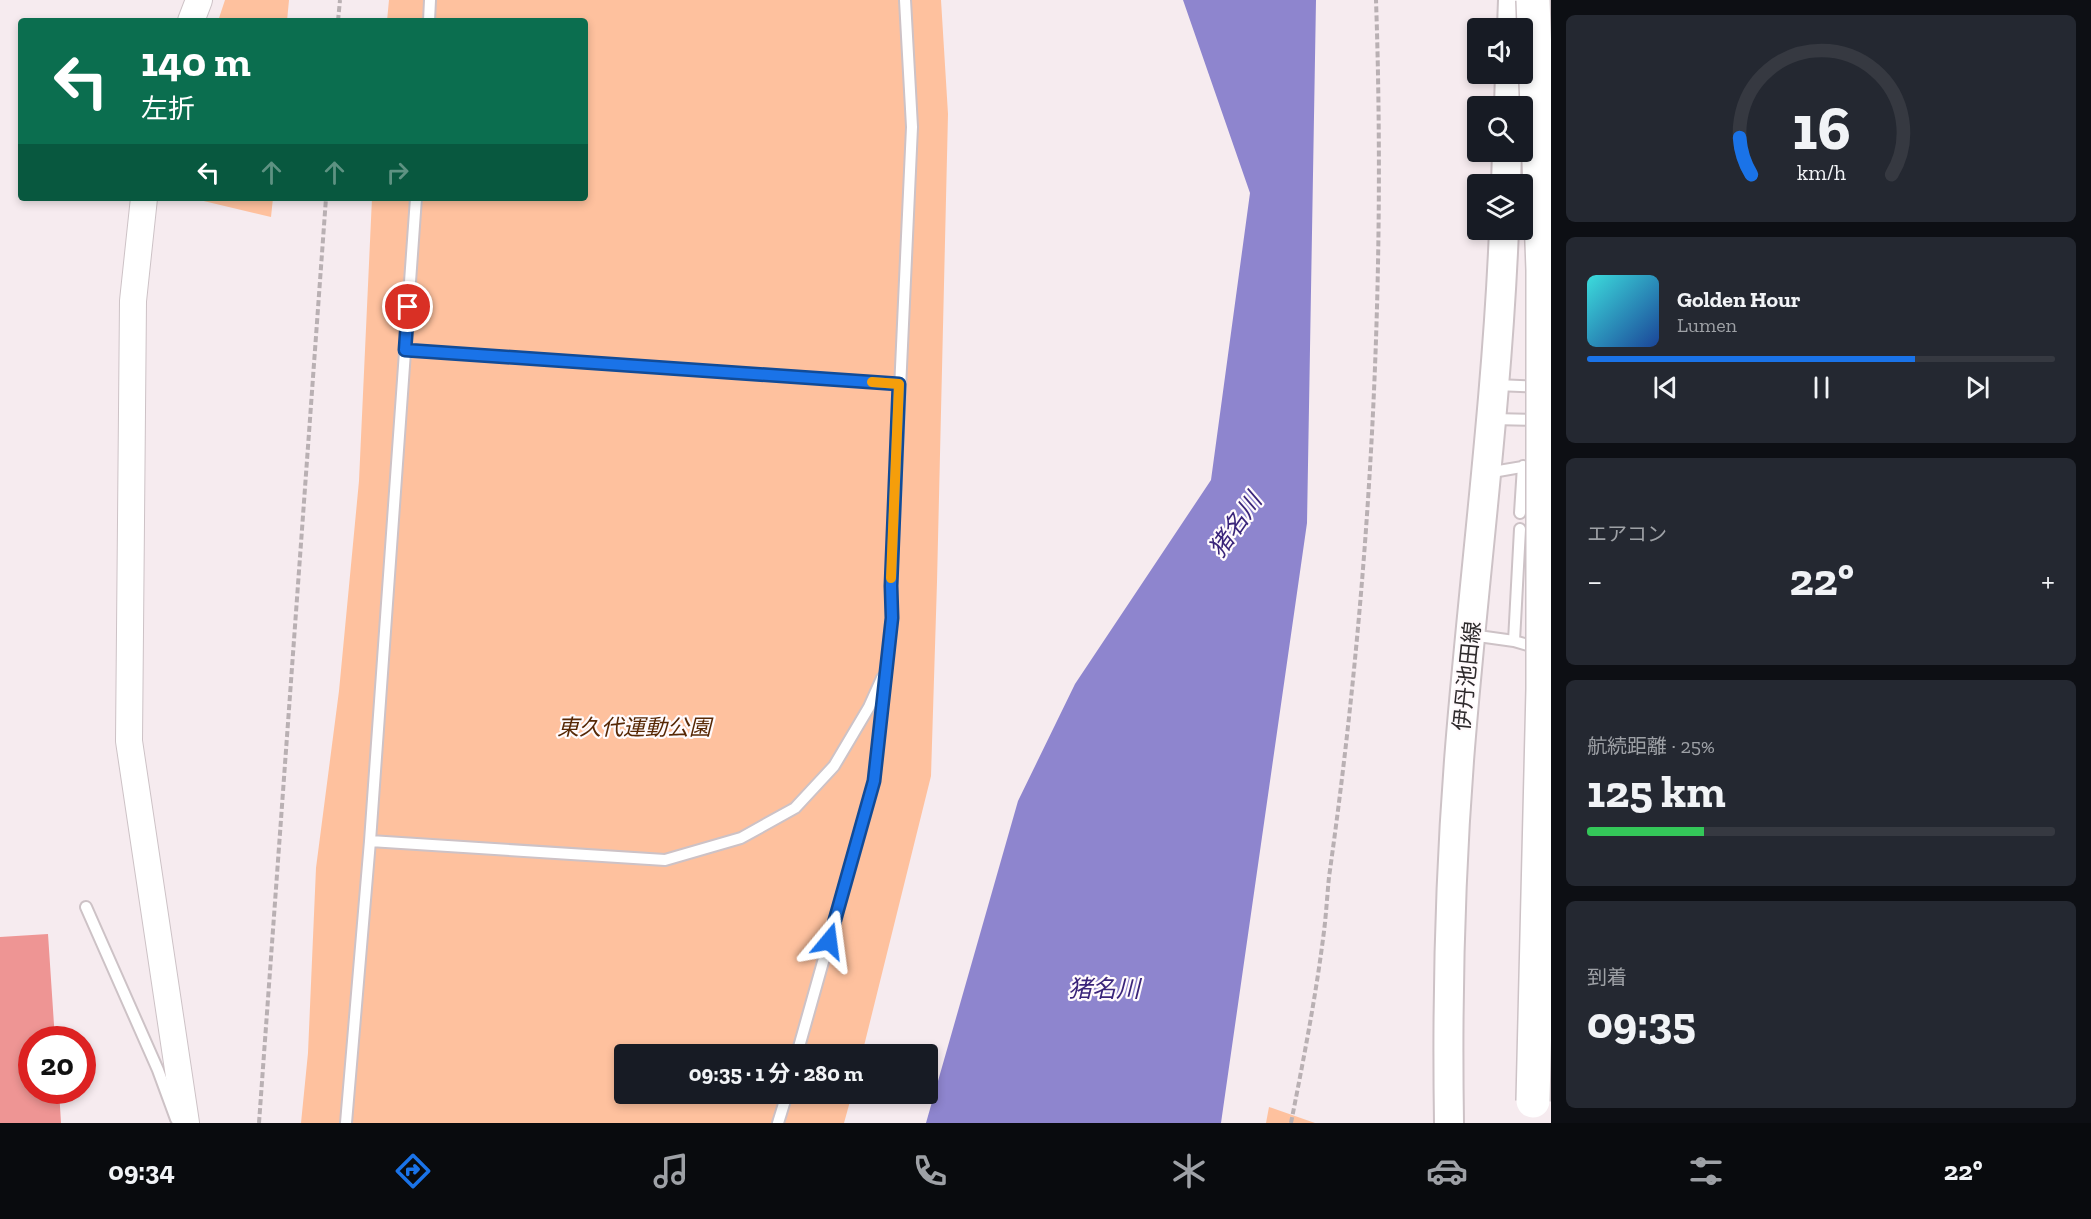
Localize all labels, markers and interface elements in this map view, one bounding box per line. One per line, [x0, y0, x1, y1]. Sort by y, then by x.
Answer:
map controls [1467, 18, 1533, 240]
button: sound [1467, 18, 1533, 84]
text: 140 m [141, 36, 251, 87]
icon: left [42, 42, 120, 120]
text: 16 [1792, 90, 1850, 165]
text: 左折 [141, 93, 195, 125]
button: search [1467, 96, 1533, 162]
icon: left [192, 156, 225, 189]
icon: ahead [255, 156, 288, 189]
icon: ahead [318, 156, 351, 189]
icon: right [381, 156, 414, 189]
text: km/h [1797, 161, 1845, 186]
button: layers [1467, 174, 1533, 240]
pin [382, 281, 433, 332]
text: Golden Hour [1677, 286, 1801, 313]
icon: arrive [391, 290, 424, 323]
text: Lumen [1677, 313, 1737, 337]
icon: previous [1649, 371, 1682, 404]
icon: pause [1805, 371, 1838, 404]
icon: next [1961, 371, 1994, 404]
water label: 猪名川 [1202, 485, 1269, 563]
text: エアコン [1587, 522, 1667, 546]
text: 22° [1789, 553, 1854, 607]
text: − [1587, 561, 1602, 600]
text: + [2041, 561, 2055, 600]
street label: 伊丹池田線 [1448, 620, 1486, 732]
park label: 東久代運動公園 [557, 714, 714, 741]
text: 航続距離 · 25% [1587, 734, 1715, 758]
text: 125 km [1587, 765, 1726, 819]
position arrow [797, 909, 861, 973]
text: 到着 [1587, 965, 1627, 989]
water label: 猪名川 [1068, 974, 1143, 1003]
text: 09:35 [1587, 996, 1696, 1050]
speed limit sign: 20 [18, 1026, 96, 1104]
text: 09:35 · 1 分 · 280 m [689, 1060, 863, 1087]
icon: directions [392, 1150, 434, 1192]
icon: music [650, 1150, 692, 1192]
icon: phone [909, 1150, 951, 1192]
icon: climate [1168, 1150, 1210, 1192]
icon: car [1426, 1150, 1468, 1192]
icon: filters [1685, 1150, 1727, 1192]
text: 09:34 [108, 1155, 175, 1187]
text: 22° [1944, 1155, 1983, 1187]

